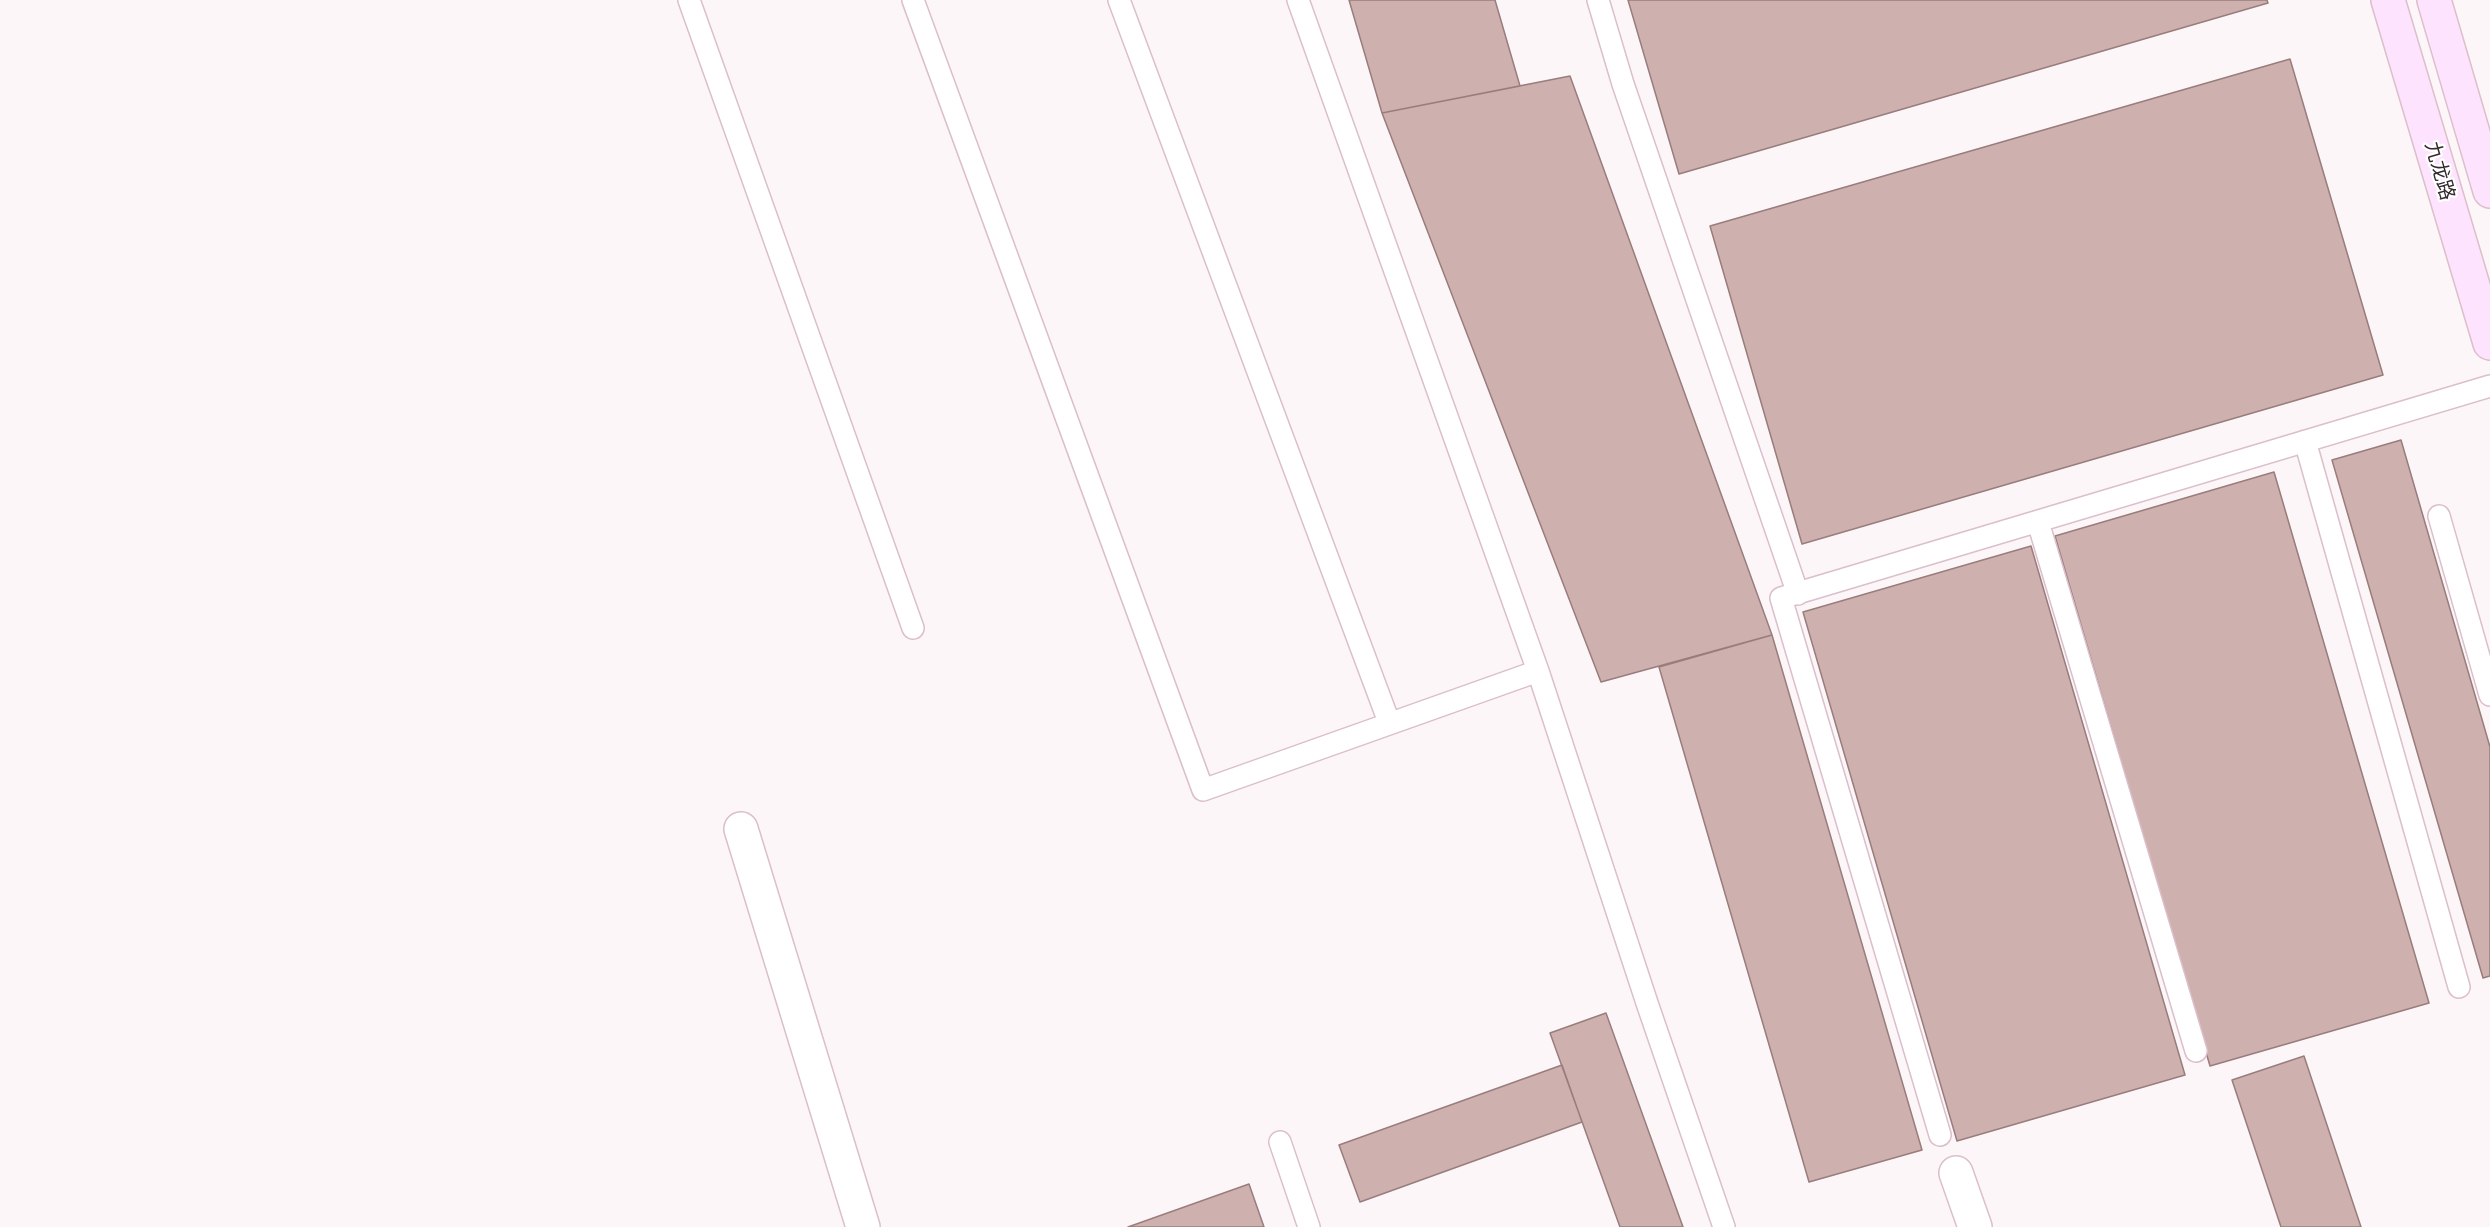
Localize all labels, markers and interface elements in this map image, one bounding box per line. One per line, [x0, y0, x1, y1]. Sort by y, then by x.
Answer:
street label: 九龙路 [2419, 139, 2459, 203]

